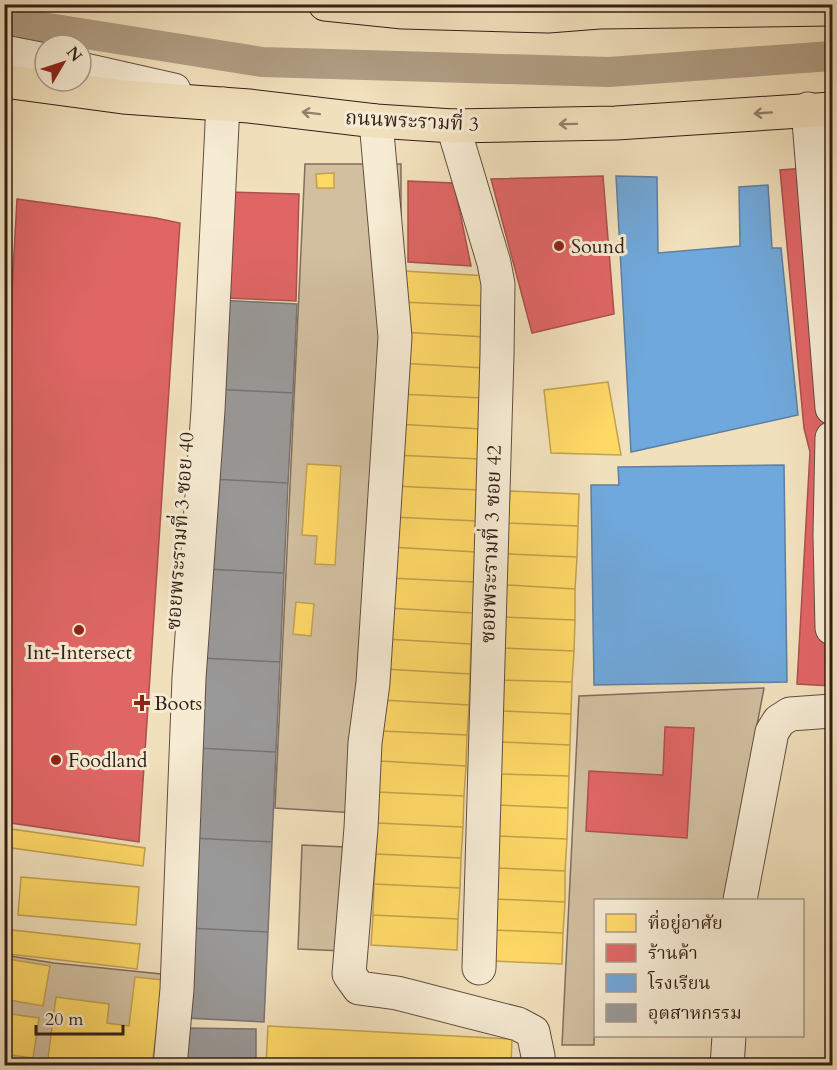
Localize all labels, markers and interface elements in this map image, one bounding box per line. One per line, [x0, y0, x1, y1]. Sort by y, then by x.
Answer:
north arrow [33, 33, 93, 93]
text: N [61, 42, 87, 67]
street label: ถนนพระรามที่ 3 [344, 102, 480, 138]
one-way arrow [302, 107, 322, 118]
one-way arrow [754, 107, 774, 118]
one-way arrow [559, 118, 579, 130]
place label: Sound [571, 233, 625, 260]
marker: Sound [552, 239, 566, 253]
street label: ซอยพระรามที่ 3 ซอย 40 [158, 431, 200, 631]
street label: ซอยพระรามที่ 3 ซอย 42 [472, 444, 508, 643]
marker: Int-Intersect [72, 623, 86, 637]
place label: Int-Intersect [26, 639, 132, 666]
place label: Boots [154, 690, 202, 717]
marker: Boots [135, 696, 149, 710]
place label: Foodland [68, 747, 148, 774]
marker: Foodland [49, 753, 63, 767]
legend [594, 899, 804, 1037]
text: ที่อยู่อาศัย [648, 909, 723, 936]
text: ร้านค้า [648, 941, 698, 966]
text: โรงเรียน [647, 970, 711, 996]
scale bar [36, 998, 123, 1036]
text: อุตสาหกรรม [648, 1001, 742, 1026]
text: 20 m [45, 1007, 84, 1032]

